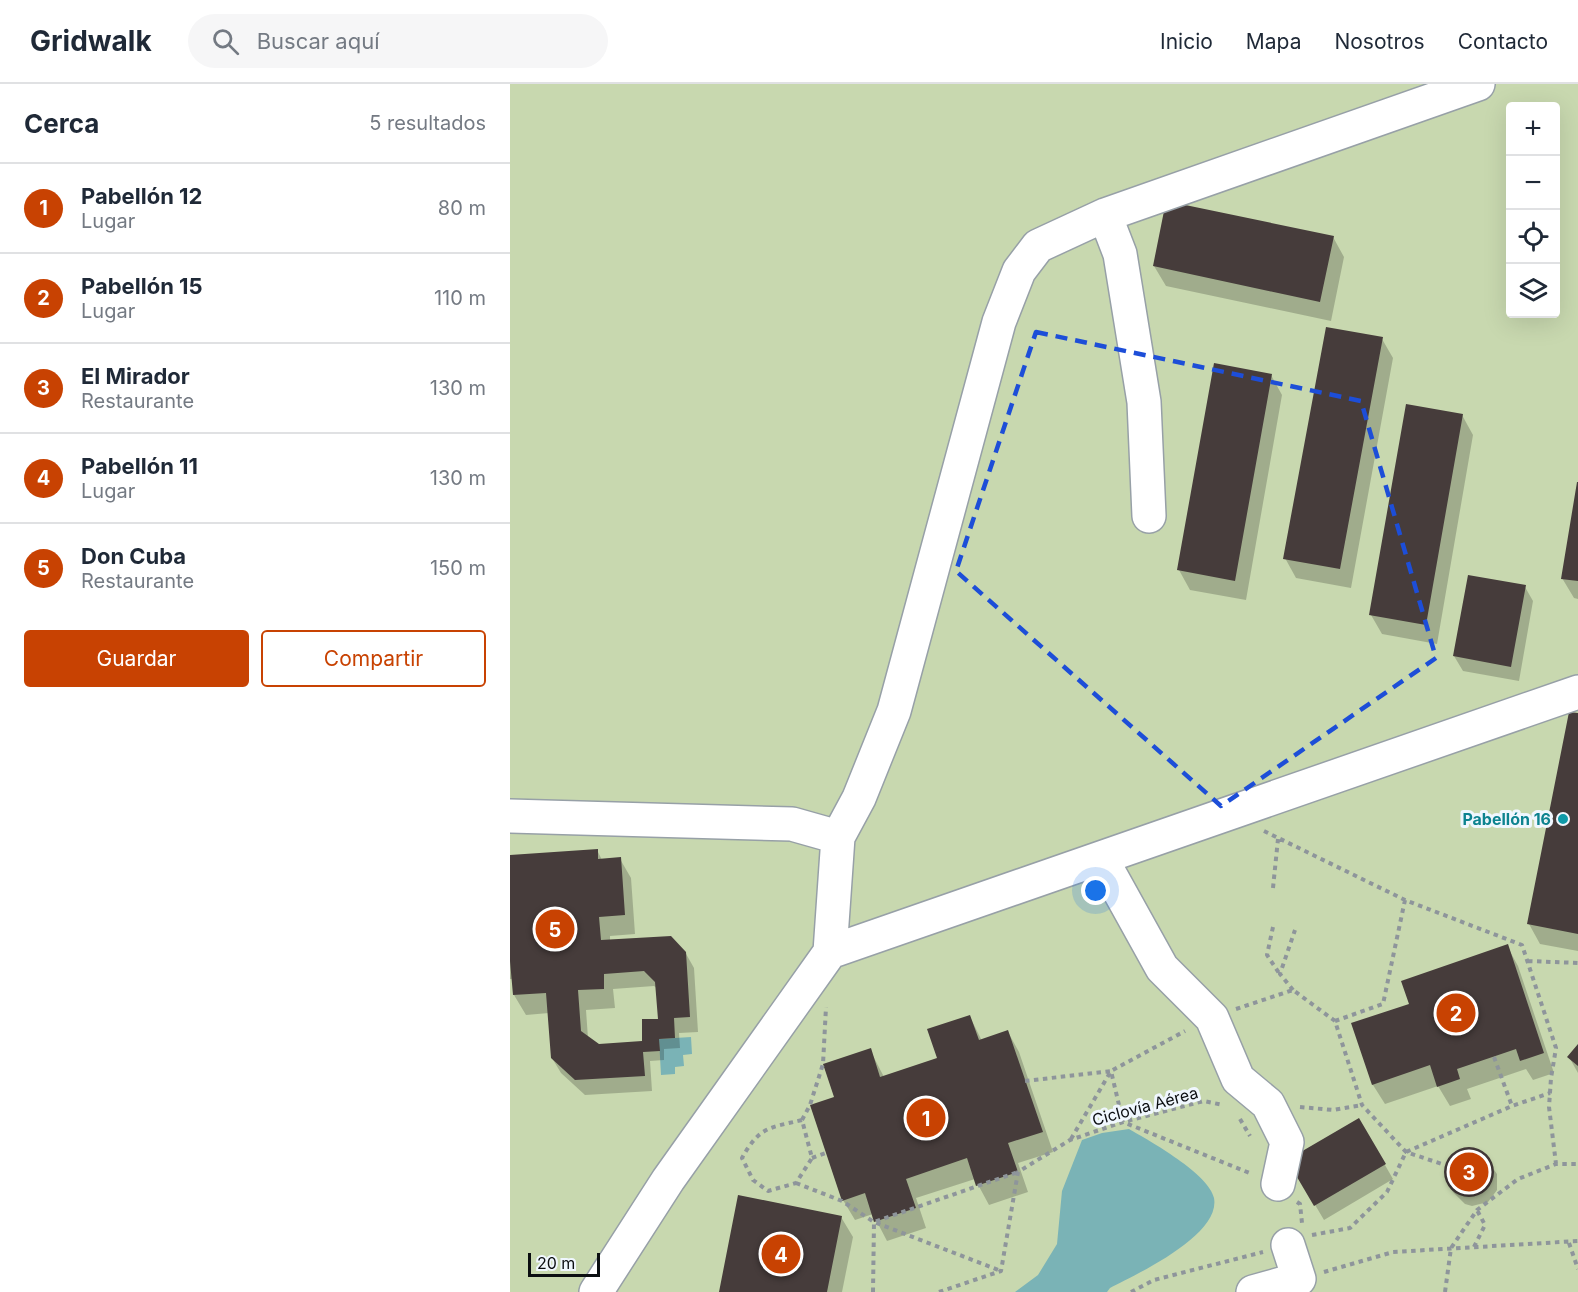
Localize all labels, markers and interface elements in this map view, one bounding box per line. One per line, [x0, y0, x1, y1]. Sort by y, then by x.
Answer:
search box [188, 14, 608, 68]
text: Gridwalk [30, 24, 152, 58]
icon: search [209, 25, 242, 58]
text: Buscar aquí [257, 28, 379, 54]
text: Inicio [1160, 29, 1213, 54]
text: Mapa [1246, 29, 1301, 54]
text: Nosotros [1334, 29, 1425, 54]
text: Contacto [1458, 29, 1548, 54]
map controls [1506, 102, 1560, 318]
button: + [1506, 102, 1560, 156]
text: Cerca [24, 108, 99, 139]
text: 5 resultados [369, 111, 486, 135]
button: − [1506, 156, 1560, 210]
text: Pabellón 12 [81, 183, 202, 209]
text: 1 [39, 196, 48, 220]
text: 80 m [438, 196, 486, 220]
text: Lugar [81, 209, 135, 233]
button: locate [1506, 210, 1560, 264]
button: layers [1506, 264, 1560, 318]
text: Pabellón 15 [81, 273, 203, 299]
text: 2 [37, 286, 50, 310]
text: 110 m [434, 286, 486, 310]
text: Lugar [81, 299, 135, 323]
text: El Mirador [81, 363, 190, 389]
text: 3 [37, 376, 50, 400]
text: 130 m [430, 376, 486, 400]
text: Restaurante [81, 389, 194, 413]
text: Pabellón 11 [81, 453, 198, 479]
text: 4 [37, 466, 50, 490]
text: 130 m [430, 466, 486, 490]
text: Lugar [81, 479, 135, 503]
text: Don Cuba [81, 543, 186, 569]
text: 5 [37, 556, 50, 580]
text: 150 m [430, 556, 486, 580]
text: Restaurante [81, 569, 194, 593]
button: Guardar [24, 630, 249, 687]
button: Compartir [261, 630, 486, 687]
place label: Pabellón 16 [1462, 809, 1551, 829]
marker: Pabellón 16 [1556, 812, 1570, 826]
your location [1081, 876, 1110, 905]
pin: 5 [536, 906, 574, 952]
pin: 2 [1436, 990, 1476, 1036]
street label: Ciclovía Aérea [1090, 1082, 1200, 1130]
pin: 1 [906, 1096, 946, 1140]
pin: 3 [1450, 1150, 1488, 1194]
pin: 4 [762, 1232, 800, 1276]
scale bar [528, 1250, 600, 1278]
text: 20 m [537, 1253, 575, 1273]

